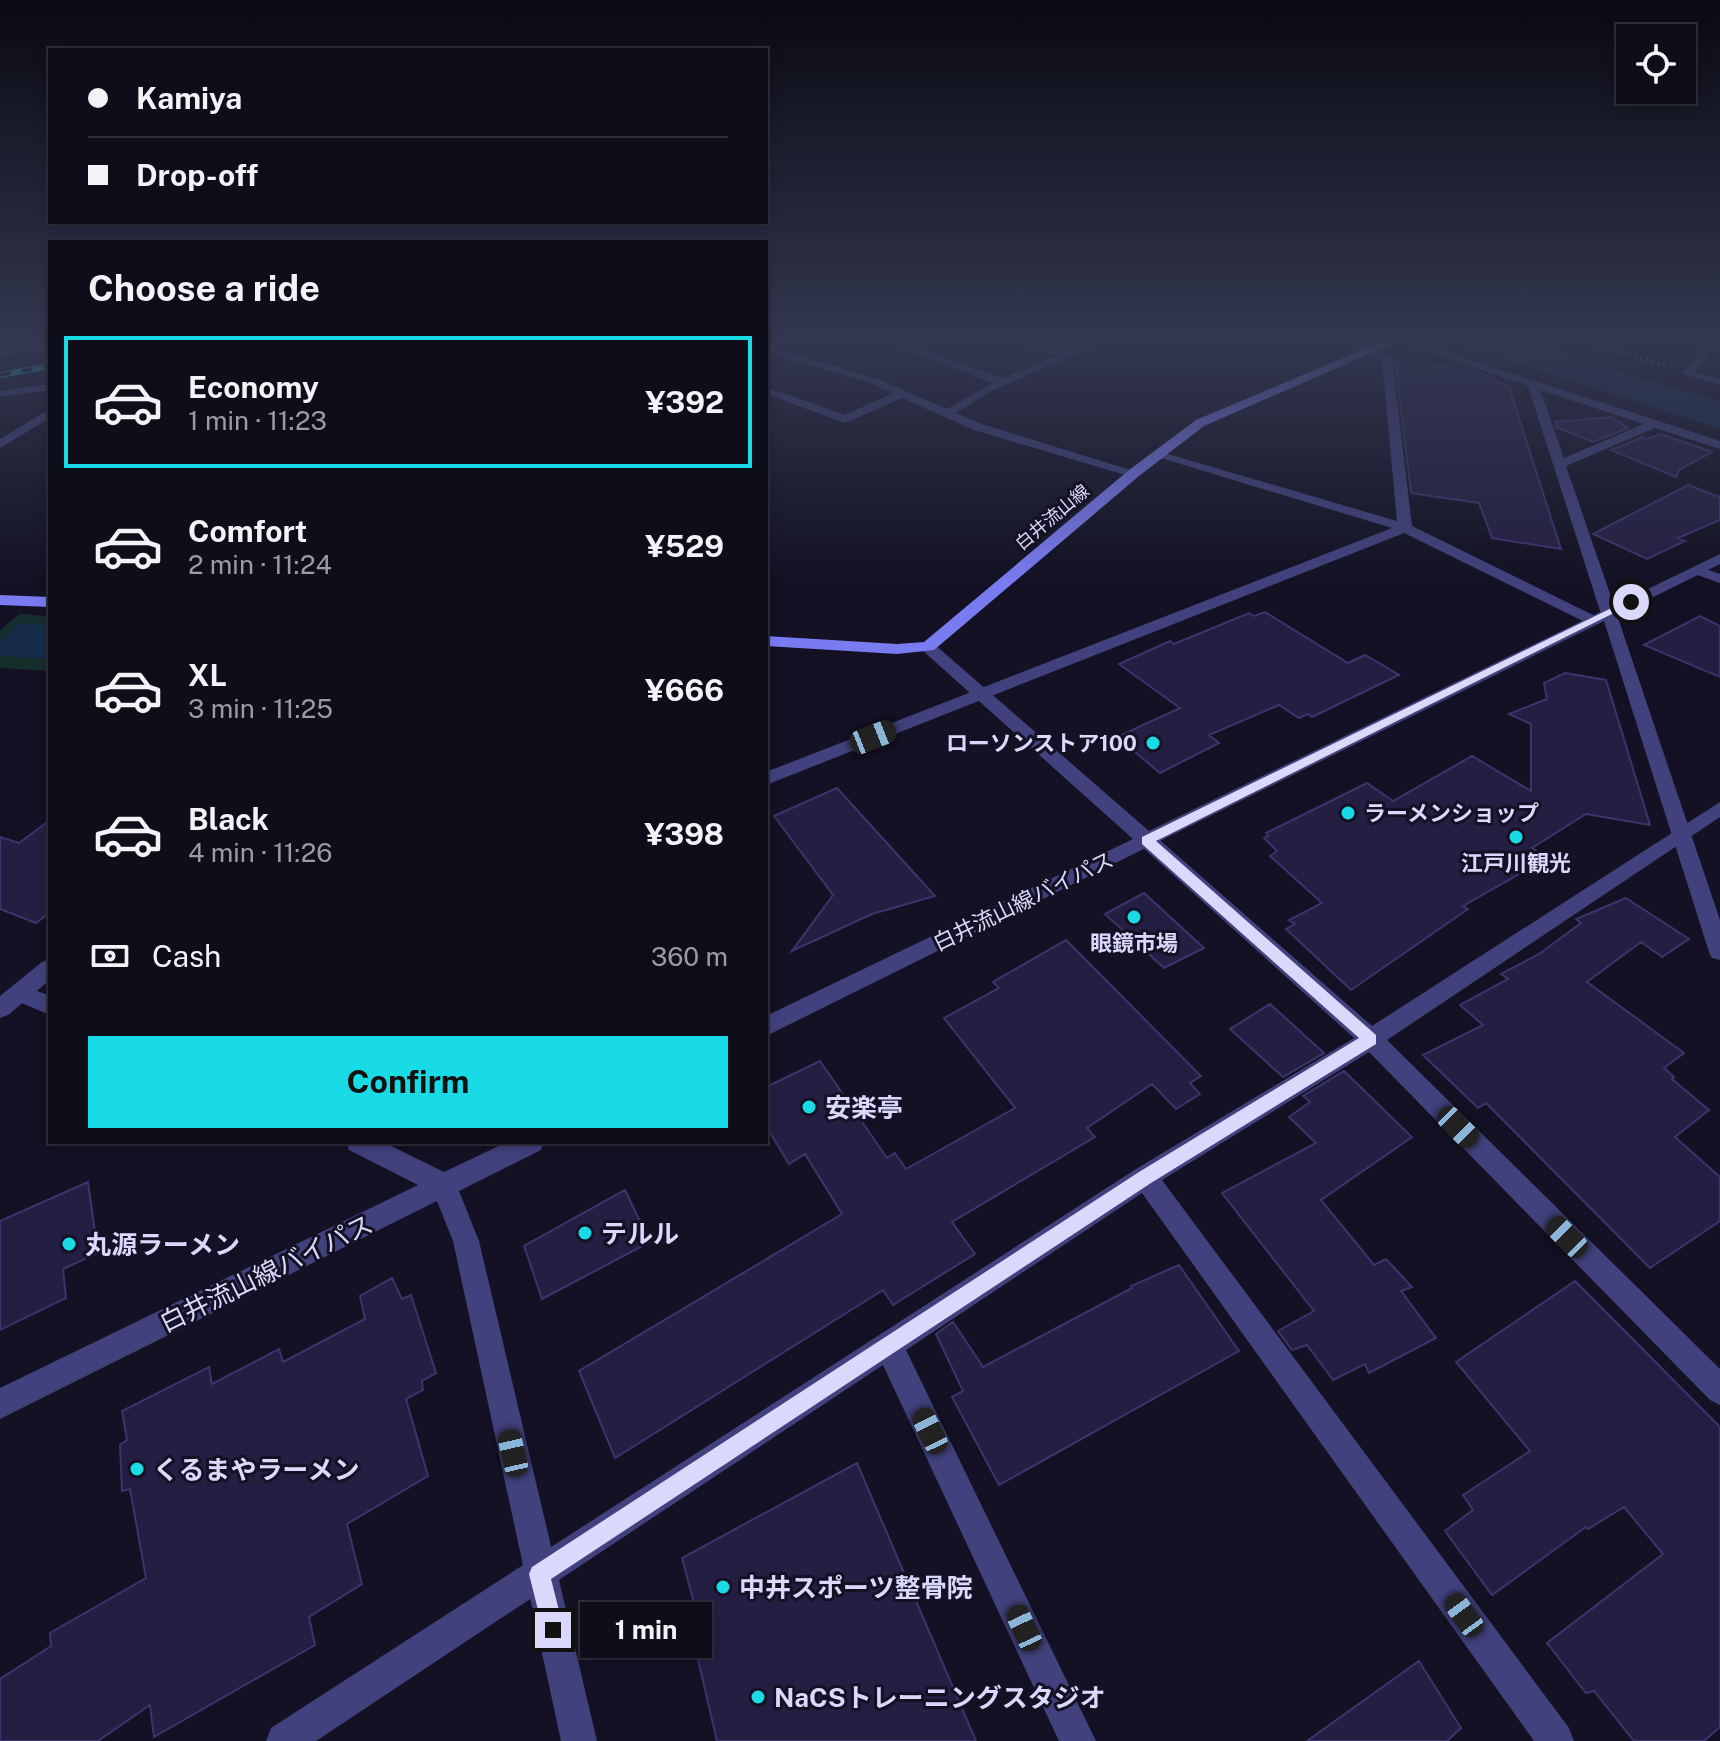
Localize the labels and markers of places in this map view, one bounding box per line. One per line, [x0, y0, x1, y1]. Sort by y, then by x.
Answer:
place label: ローソンストア100 [946, 730, 1137, 756]
marker: ローソンストア100 [1144, 734, 1162, 752]
place label: ラーメンショップ [1364, 800, 1539, 826]
marker: ラーメンショップ [1339, 804, 1357, 822]
marker: 江戸川観光 [1507, 828, 1525, 846]
place label: 江戸川観光 [1461, 850, 1571, 876]
marker: 眼鏡市場 [1125, 908, 1143, 926]
place label: 眼鏡市場 [1090, 930, 1178, 956]
place label: 安楽亭 [825, 1092, 903, 1123]
marker: 安楽亭 [800, 1098, 818, 1116]
place label: テルル [601, 1218, 679, 1249]
marker: テルル [576, 1224, 594, 1242]
place label: 丸源ラーメン [85, 1229, 240, 1260]
marker: 丸源ラーメン [60, 1235, 78, 1253]
place label: くるまやラーメン [153, 1454, 359, 1485]
marker: くるまやラーメン [128, 1460, 146, 1478]
place label: 中井スポーツ整骨院 [739, 1572, 972, 1603]
marker: 中井スポーツ整骨院 [714, 1578, 732, 1596]
place label: NaCSトレーニングスタジオ [774, 1682, 1106, 1713]
marker: NaCSトレーニングスタジオ [749, 1688, 767, 1706]

